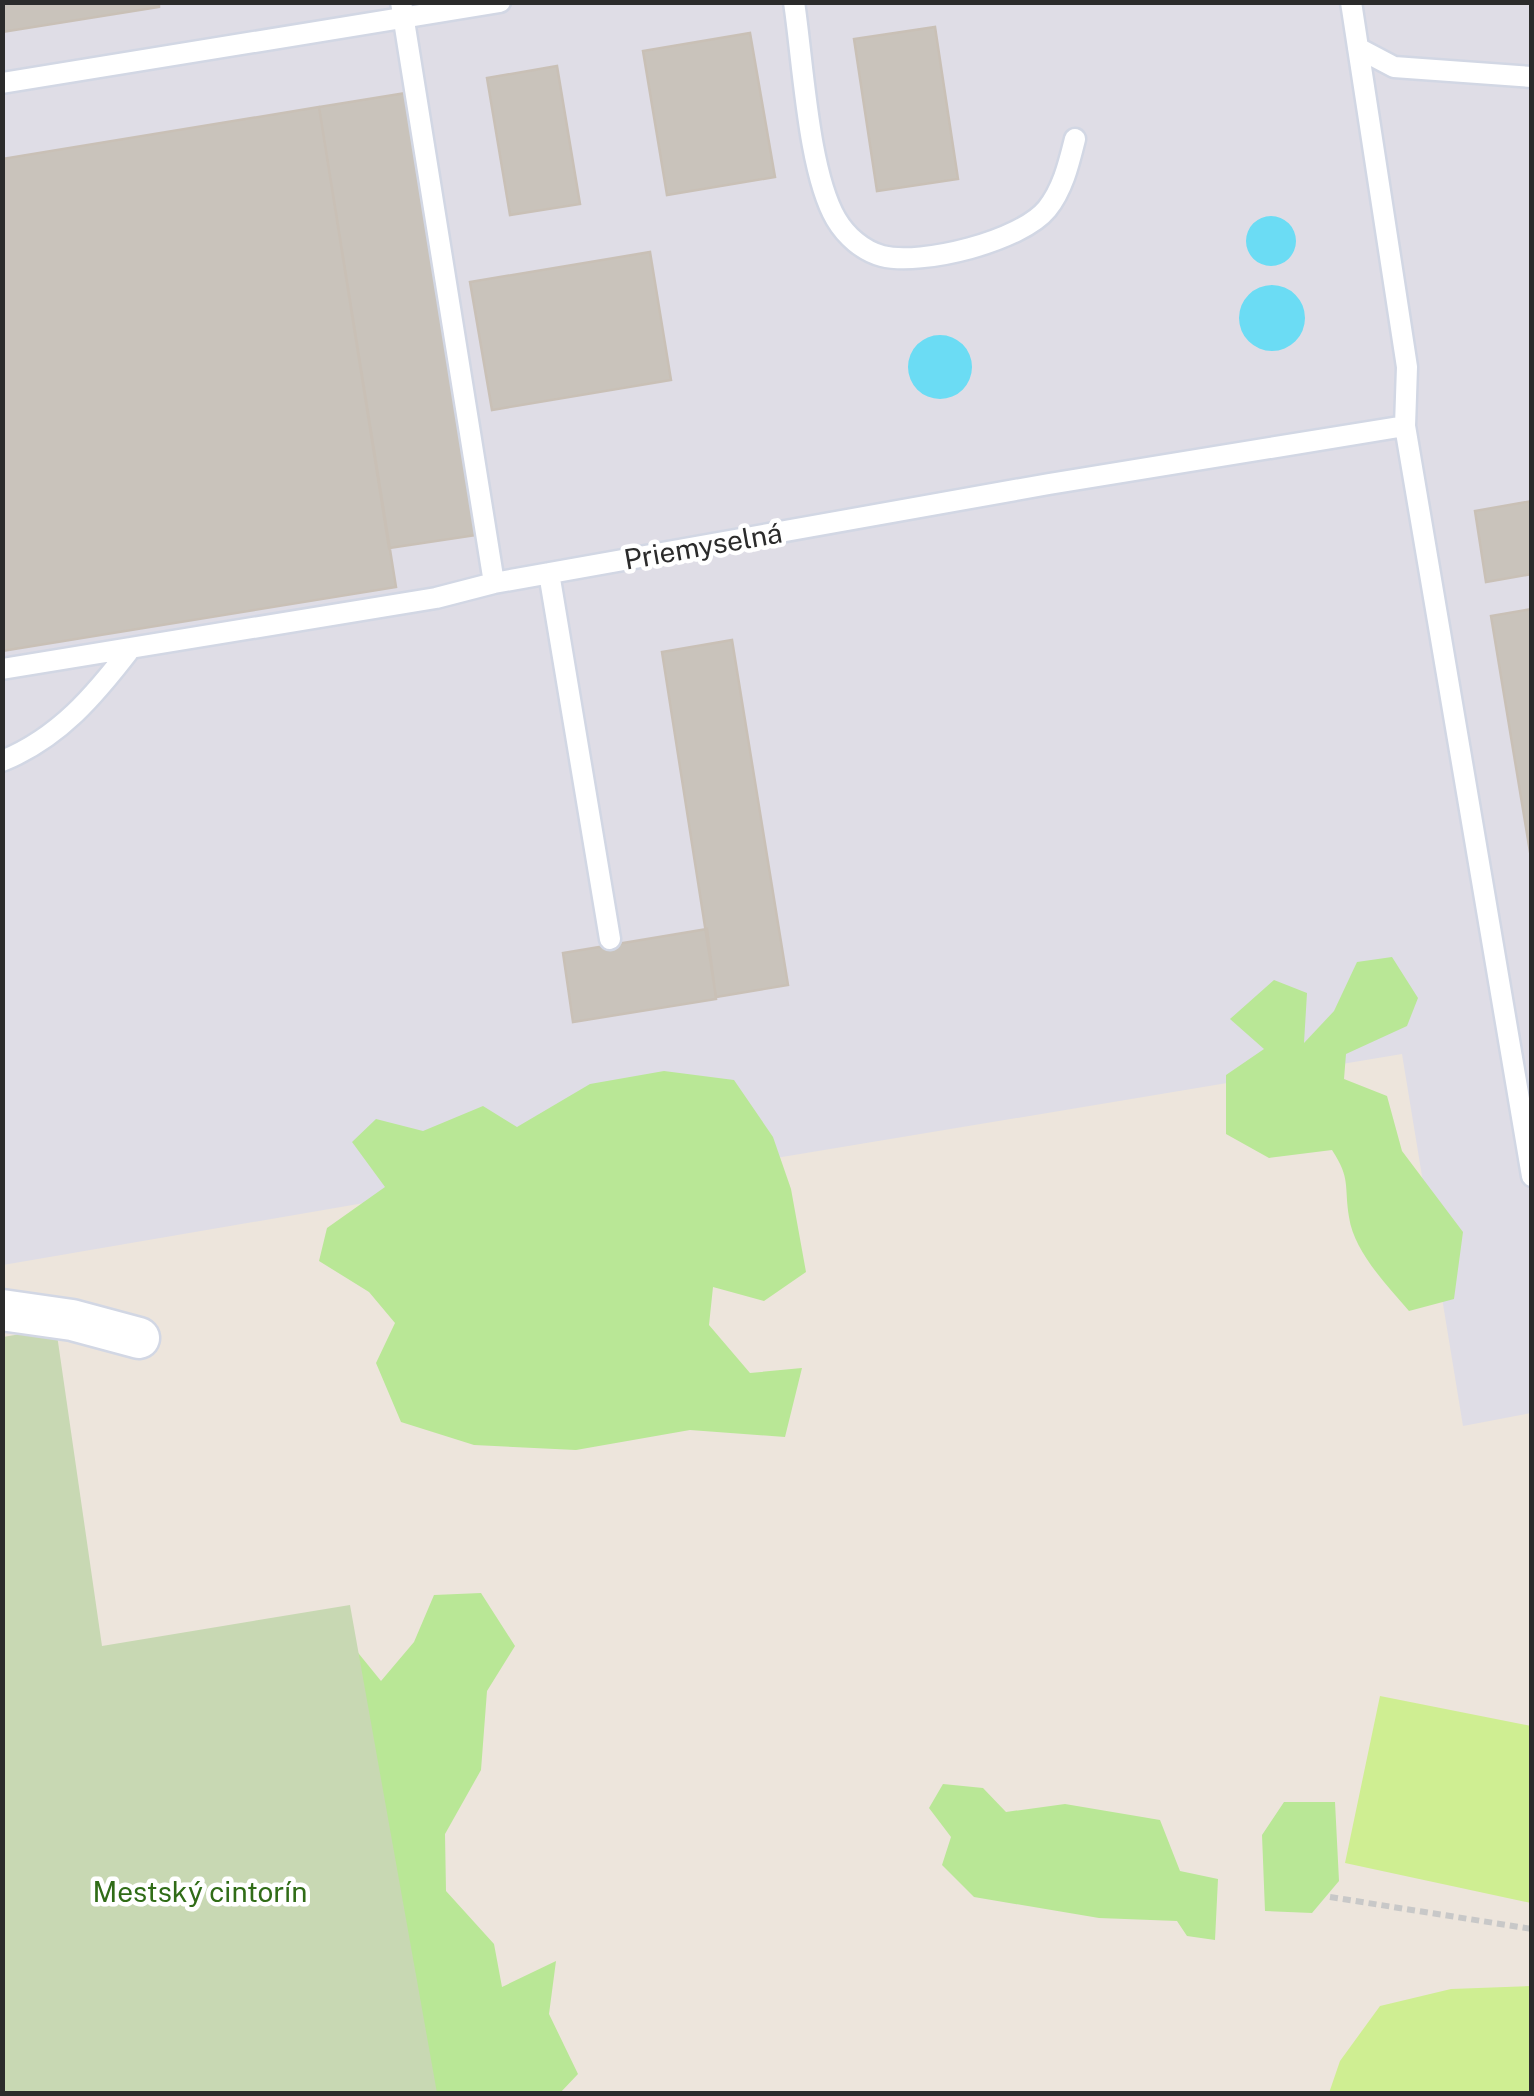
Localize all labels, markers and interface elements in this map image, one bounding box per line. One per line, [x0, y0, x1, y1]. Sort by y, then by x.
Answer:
street label: Priemyselná [621, 515, 785, 576]
park label: Mestský cintorín [93, 1875, 307, 1908]

